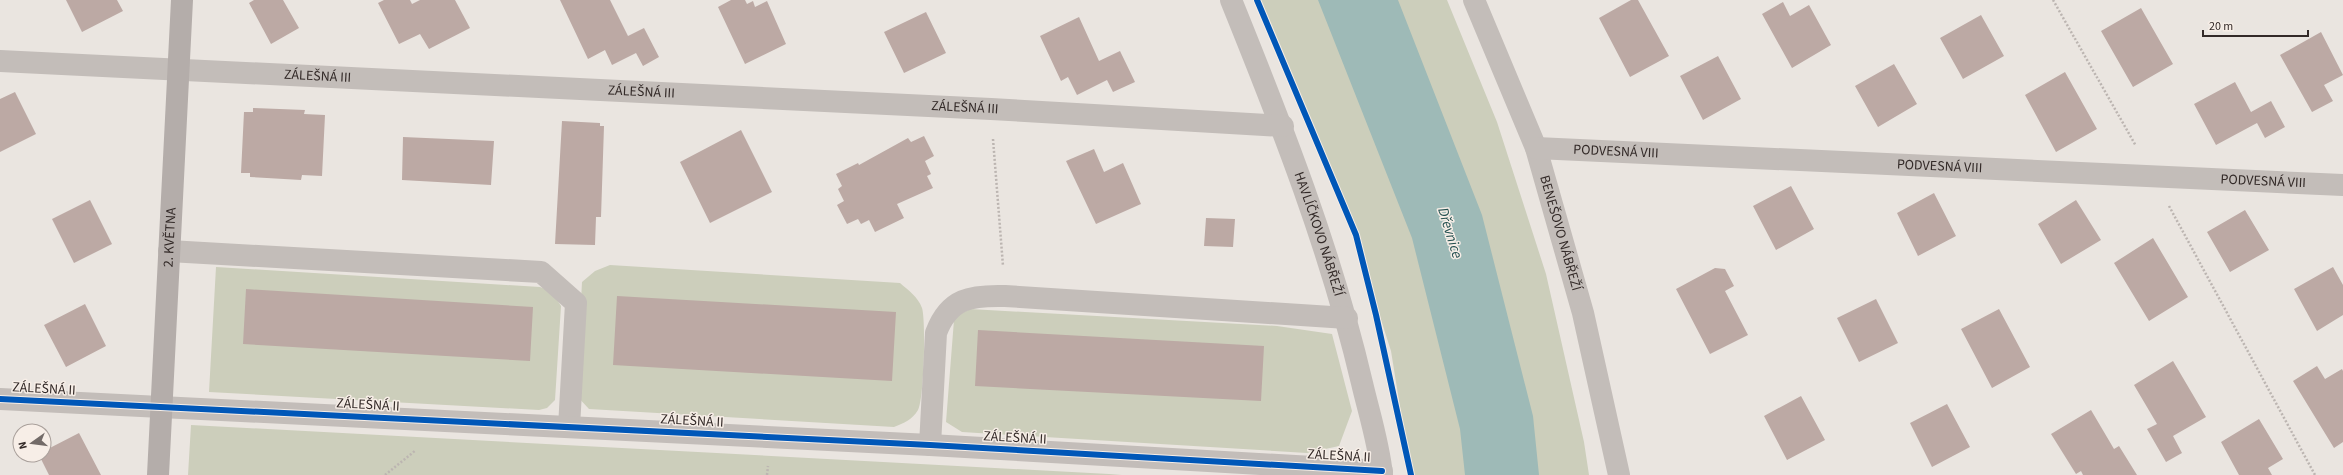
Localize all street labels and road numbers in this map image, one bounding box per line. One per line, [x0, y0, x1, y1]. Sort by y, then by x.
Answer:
street label: ZÁLEŠNÁ III [284, 65, 352, 88]
street label: ZÁLEŠNÁ III [607, 80, 675, 104]
street label: ZÁLEŠNÁ III [931, 96, 999, 119]
street label: PODVESNÁ VIII [1573, 140, 1659, 164]
street label: PODVESNÁ VIII [1896, 155, 1983, 178]
street label: HAVLÍČKOVO NÁBŘEŽÍ [1289, 169, 1349, 300]
street label: PODVESNÁ VIII [2220, 169, 2306, 193]
street label: BENEŠOVO NÁBŘEŽÍ [1534, 173, 1587, 295]
street label: 2. KVĚTNA [159, 206, 182, 268]
street label: ZÁLEŠNÁ II [12, 377, 76, 401]
street label: ZÁLEŠNÁ II [336, 393, 400, 417]
street label: ZÁLEŠNÁ II [660, 409, 724, 433]
street label: ZÁLEŠNÁ II [983, 426, 1047, 450]
street label: ZÁLEŠNÁ II [1307, 444, 1371, 468]

